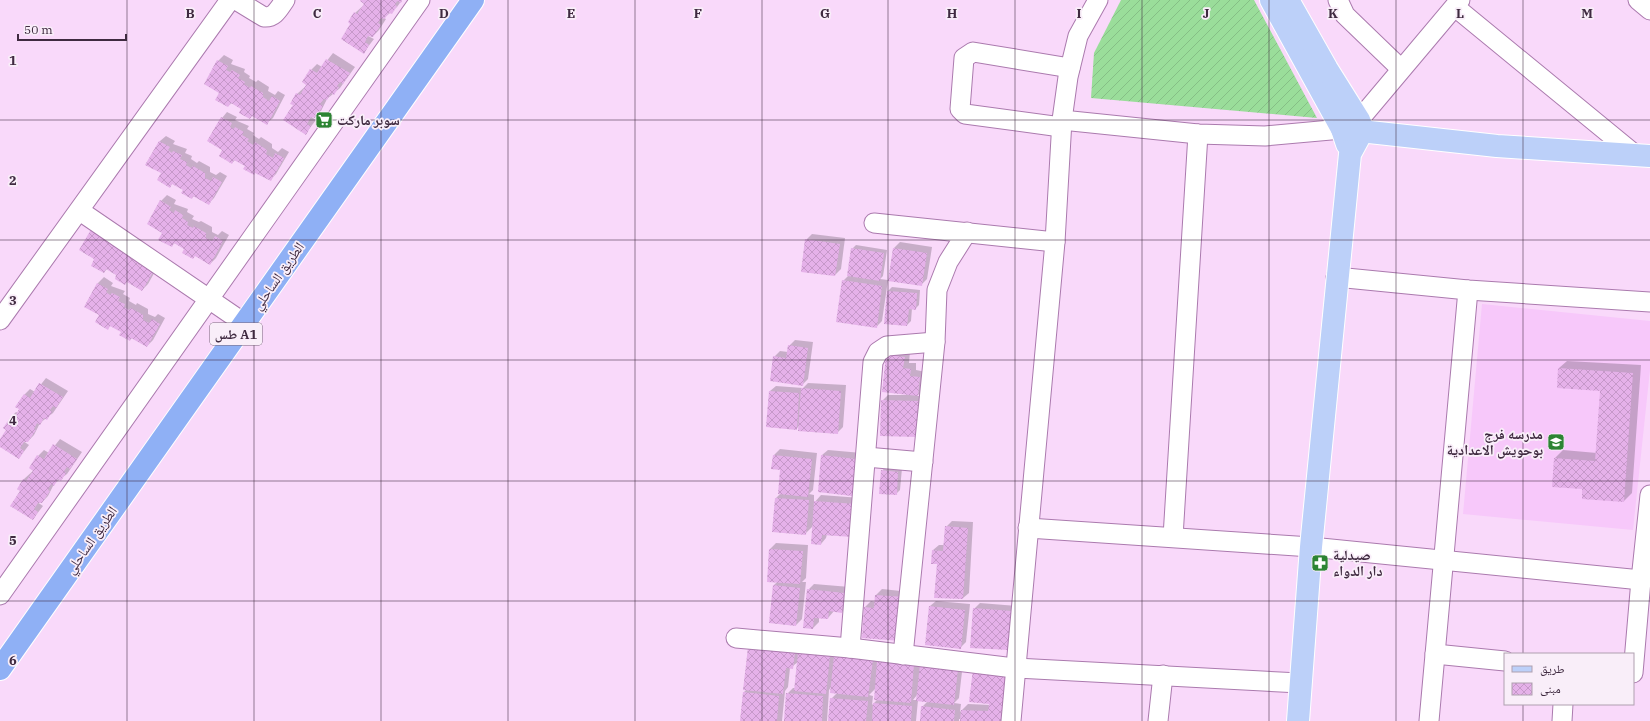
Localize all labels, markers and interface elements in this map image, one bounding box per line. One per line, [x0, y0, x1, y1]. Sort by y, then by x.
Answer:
text: B [185, 5, 195, 22]
text: C [313, 5, 322, 22]
text: D [439, 5, 449, 22]
text: E [567, 5, 575, 22]
text: F [694, 5, 702, 22]
text: G [820, 5, 830, 22]
text: H [947, 5, 958, 22]
text: I [1077, 5, 1082, 22]
text: J [1203, 5, 1210, 22]
text: K [1328, 5, 1338, 22]
text: L [1456, 5, 1464, 22]
text: M [1581, 5, 1593, 22]
scale bar [18, 16, 126, 42]
text: 50 m [24, 22, 53, 37]
text: 1 [9, 52, 17, 69]
supermarket icon: سوبر ماركت [314, 110, 334, 130]
place label: سوبر ماركت [337, 111, 400, 129]
text: 2 [9, 172, 17, 189]
street label: الطريق الساحلي [248, 239, 310, 315]
text: 3 [9, 292, 17, 309]
road number: طس A1 [210, 323, 262, 345]
text: 4 [9, 412, 17, 429]
place label: مدرسه فرج بوحويش الاعدادية [1447, 425, 1543, 459]
school or university icon: مدرسه فرج بوحويش الاعدادية [1546, 432, 1566, 452]
street label: الطريق الساحلي [61, 503, 123, 579]
text: 5 [9, 532, 17, 549]
place label: صيدلية دار الدواء [1333, 546, 1383, 580]
pharmacy icon: صيدلية دار الدواء [1310, 553, 1330, 573]
text: 6 [9, 652, 17, 669]
legend [1504, 653, 1634, 705]
text: طريق [1540, 661, 1565, 676]
text: مبنى [1540, 681, 1561, 696]

